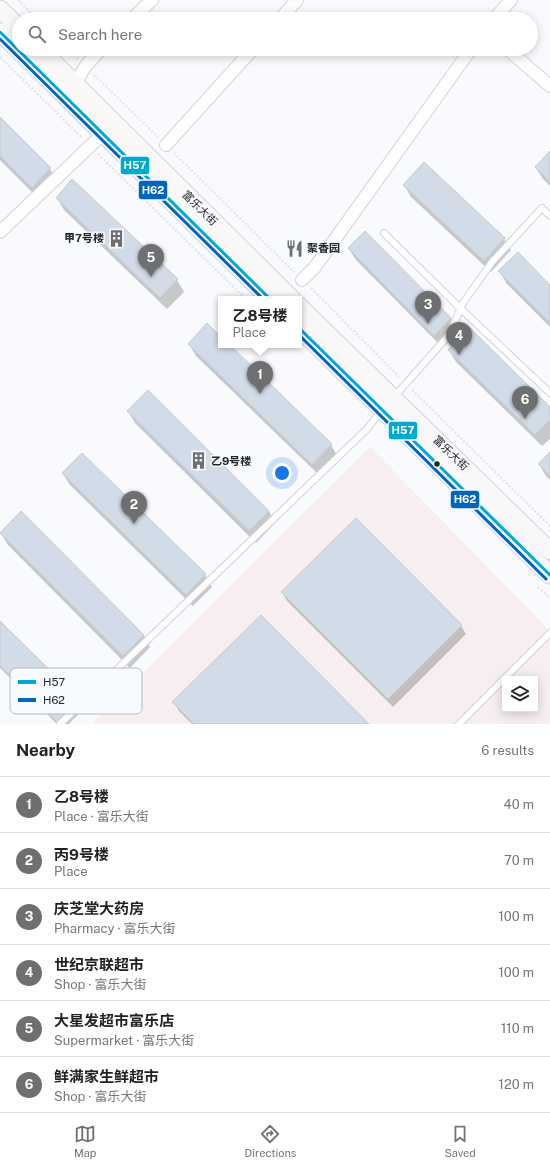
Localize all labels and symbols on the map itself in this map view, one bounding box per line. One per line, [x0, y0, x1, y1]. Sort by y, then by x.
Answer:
line badge: H57 [120, 156, 150, 175]
text: H57 [124, 159, 146, 171]
line badge: H62 [138, 180, 168, 200]
text: H62 [142, 184, 164, 196]
street label: 富乐大街 [180, 188, 220, 228]
building icon: 甲7号楼 [107, 228, 127, 248]
place label: 甲7号楼 [64, 232, 104, 244]
restaurant icon: 聚香园 [284, 238, 304, 258]
place label: 聚香园 [307, 242, 340, 254]
pin: 5 [138, 244, 164, 277]
pin: 3 [415, 291, 441, 324]
pin: 4 [446, 322, 472, 355]
pin: 1 [247, 361, 273, 394]
pin: 6 [512, 386, 538, 419]
line badge: H57 [388, 421, 418, 440]
text: H57 [392, 424, 414, 436]
street label: 富乐大街 [431, 433, 471, 473]
building icon: 乙9号楼 [188, 451, 208, 471]
place label: 乙9号楼 [211, 455, 251, 467]
unlabelled marker [432, 459, 442, 469]
your location [272, 463, 292, 483]
line badge: H62 [450, 490, 480, 509]
pin: 2 [121, 491, 147, 524]
text: H62 [454, 493, 476, 505]
legend [10, 668, 142, 714]
text: H57 [43, 676, 65, 688]
text: H62 [43, 694, 65, 706]

